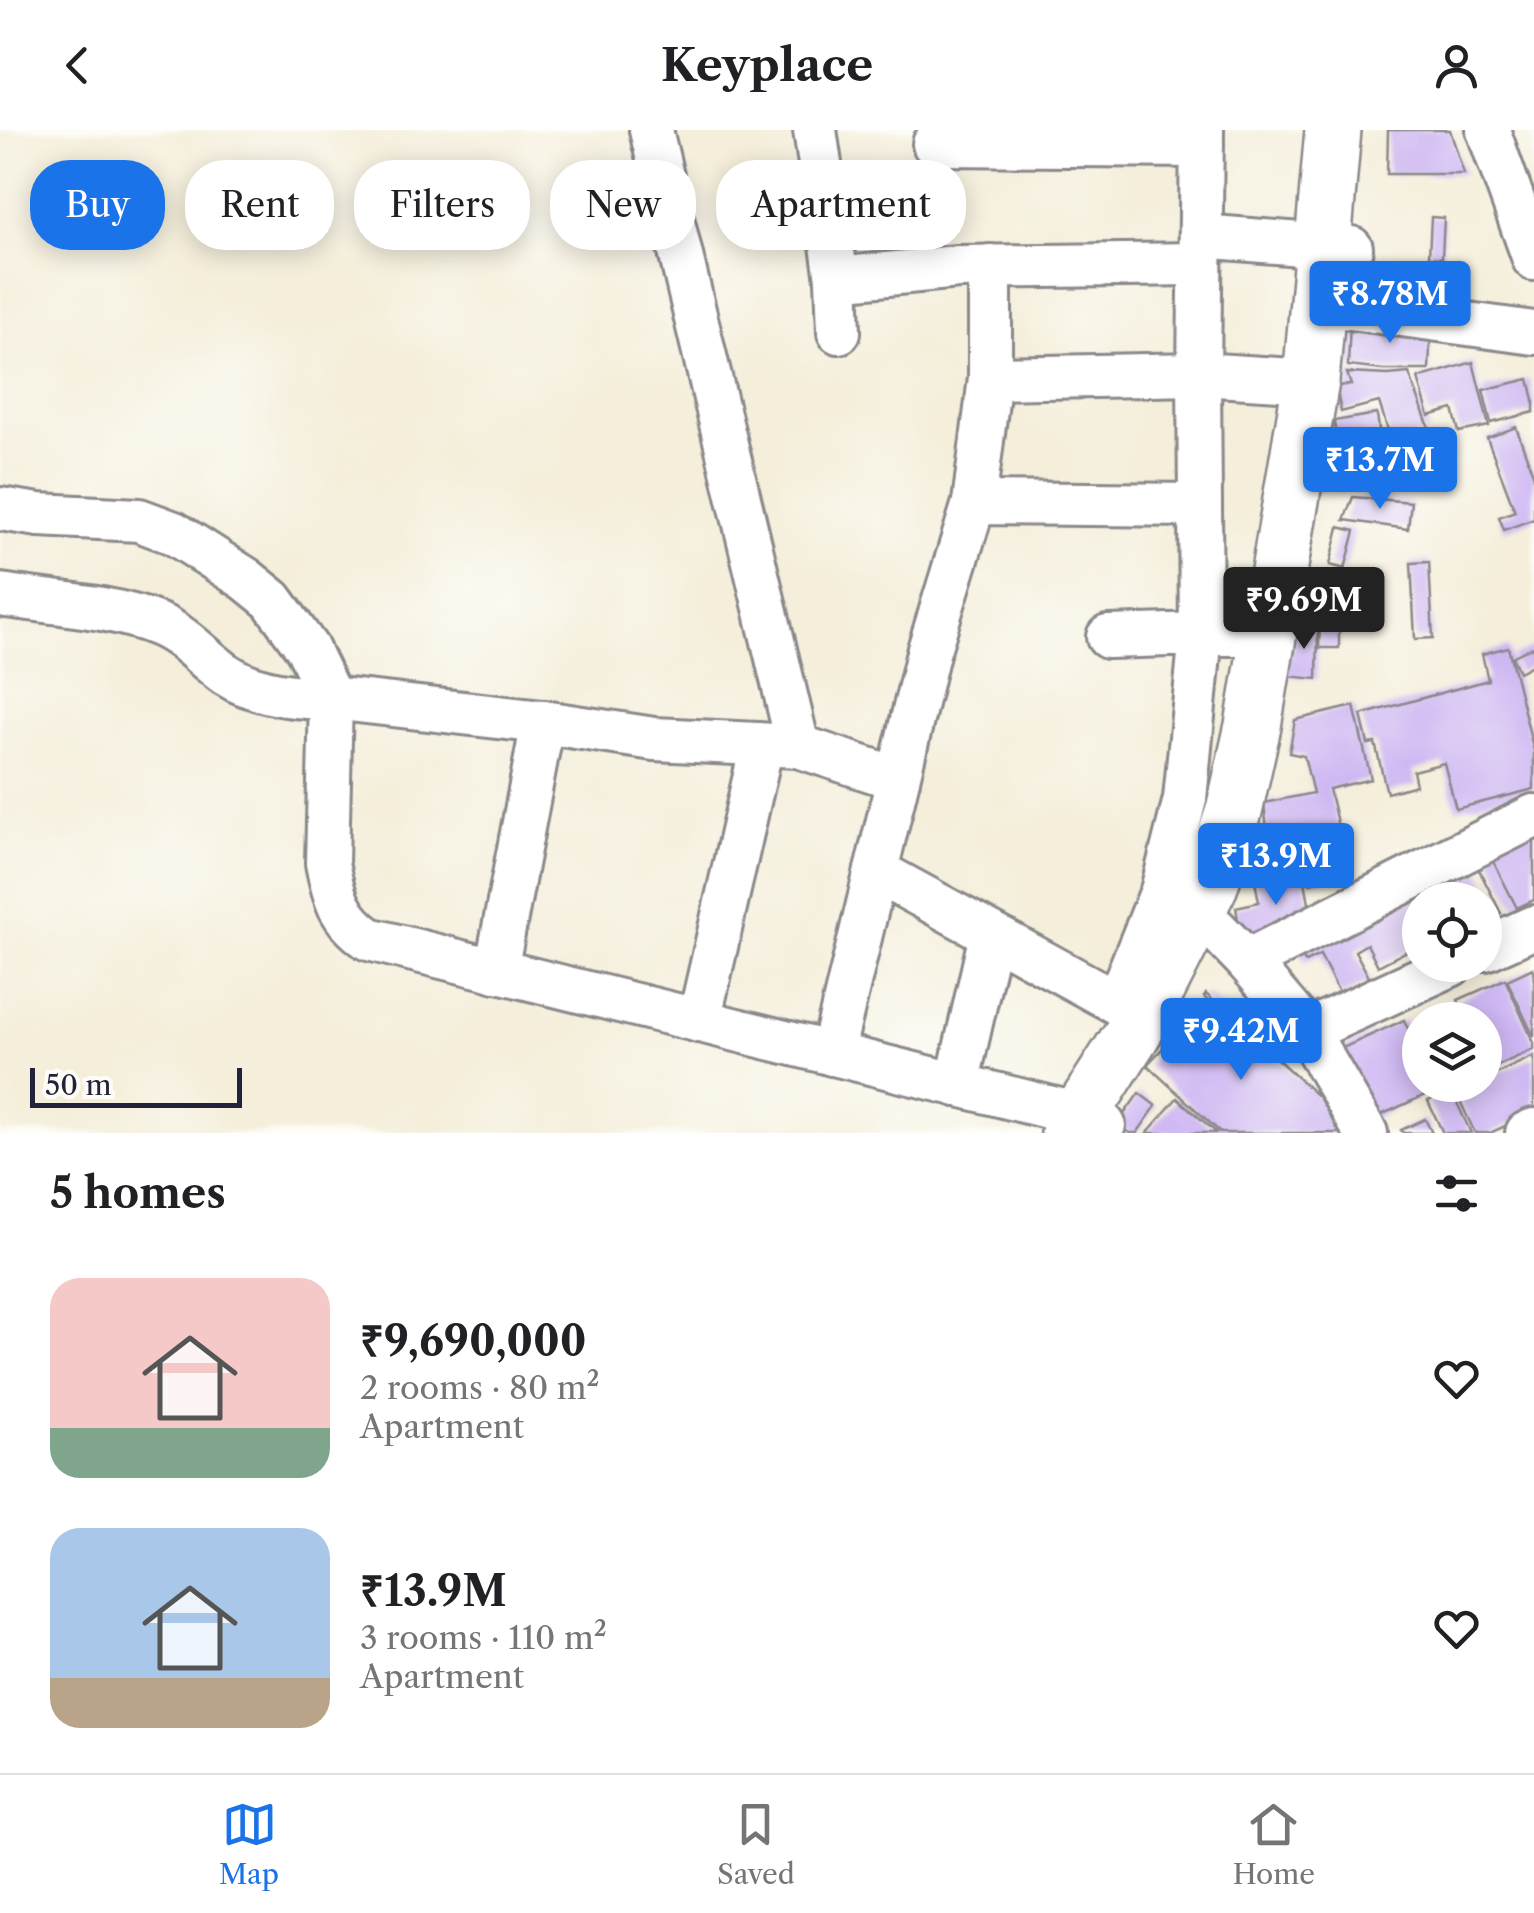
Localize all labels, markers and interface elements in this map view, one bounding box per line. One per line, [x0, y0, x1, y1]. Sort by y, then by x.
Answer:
text: Keyplace [661, 37, 873, 93]
icon: back [50, 38, 105, 93]
icon: person [1429, 38, 1484, 93]
chip: Buy [30, 160, 165, 250]
chip: Rent [185, 160, 334, 250]
chip: Filters [354, 160, 530, 250]
chip: New [550, 160, 696, 250]
chip: Apartment [716, 160, 966, 250]
pin: ₹8.78M [1309, 261, 1471, 346]
text: ₹8.78M [1332, 274, 1448, 313]
pin: ₹13.7M [1299, 427, 1461, 512]
text: ₹13.7M [1325, 440, 1435, 479]
pin: ₹9.69M [1223, 567, 1385, 652]
text: ₹9.69M [1245, 580, 1363, 619]
pin: ₹13.9M [1195, 823, 1357, 908]
text: ₹13.9M [1220, 836, 1332, 875]
map controls [1402, 882, 1502, 1102]
button: locate [1402, 882, 1502, 982]
pin: ₹9.42M [1160, 998, 1322, 1083]
button: layers [1402, 1002, 1502, 1102]
text: ₹9.42M [1183, 1011, 1299, 1050]
scale bar [30, 1063, 242, 1108]
text: 50 m [45, 1068, 112, 1102]
icon: filters [1429, 1166, 1484, 1221]
text: 5 homes [50, 1167, 226, 1219]
text: ₹9,690,000 [360, 1315, 587, 1367]
icon: home [130, 1318, 250, 1438]
icon: heart [1429, 1351, 1484, 1406]
text: 2 rooms · 80 m² [360, 1368, 600, 1407]
text: Apartment [360, 1407, 524, 1446]
text: ₹13.9M [360, 1565, 507, 1617]
icon: home [130, 1568, 250, 1688]
icon: heart [1429, 1601, 1484, 1656]
text: 3 rooms · 110 m² [360, 1618, 607, 1657]
text: Apartment [360, 1657, 524, 1696]
tab: Map [219, 1797, 279, 1891]
tab: Saved [717, 1797, 795, 1891]
tab: Home [1233, 1797, 1315, 1891]

